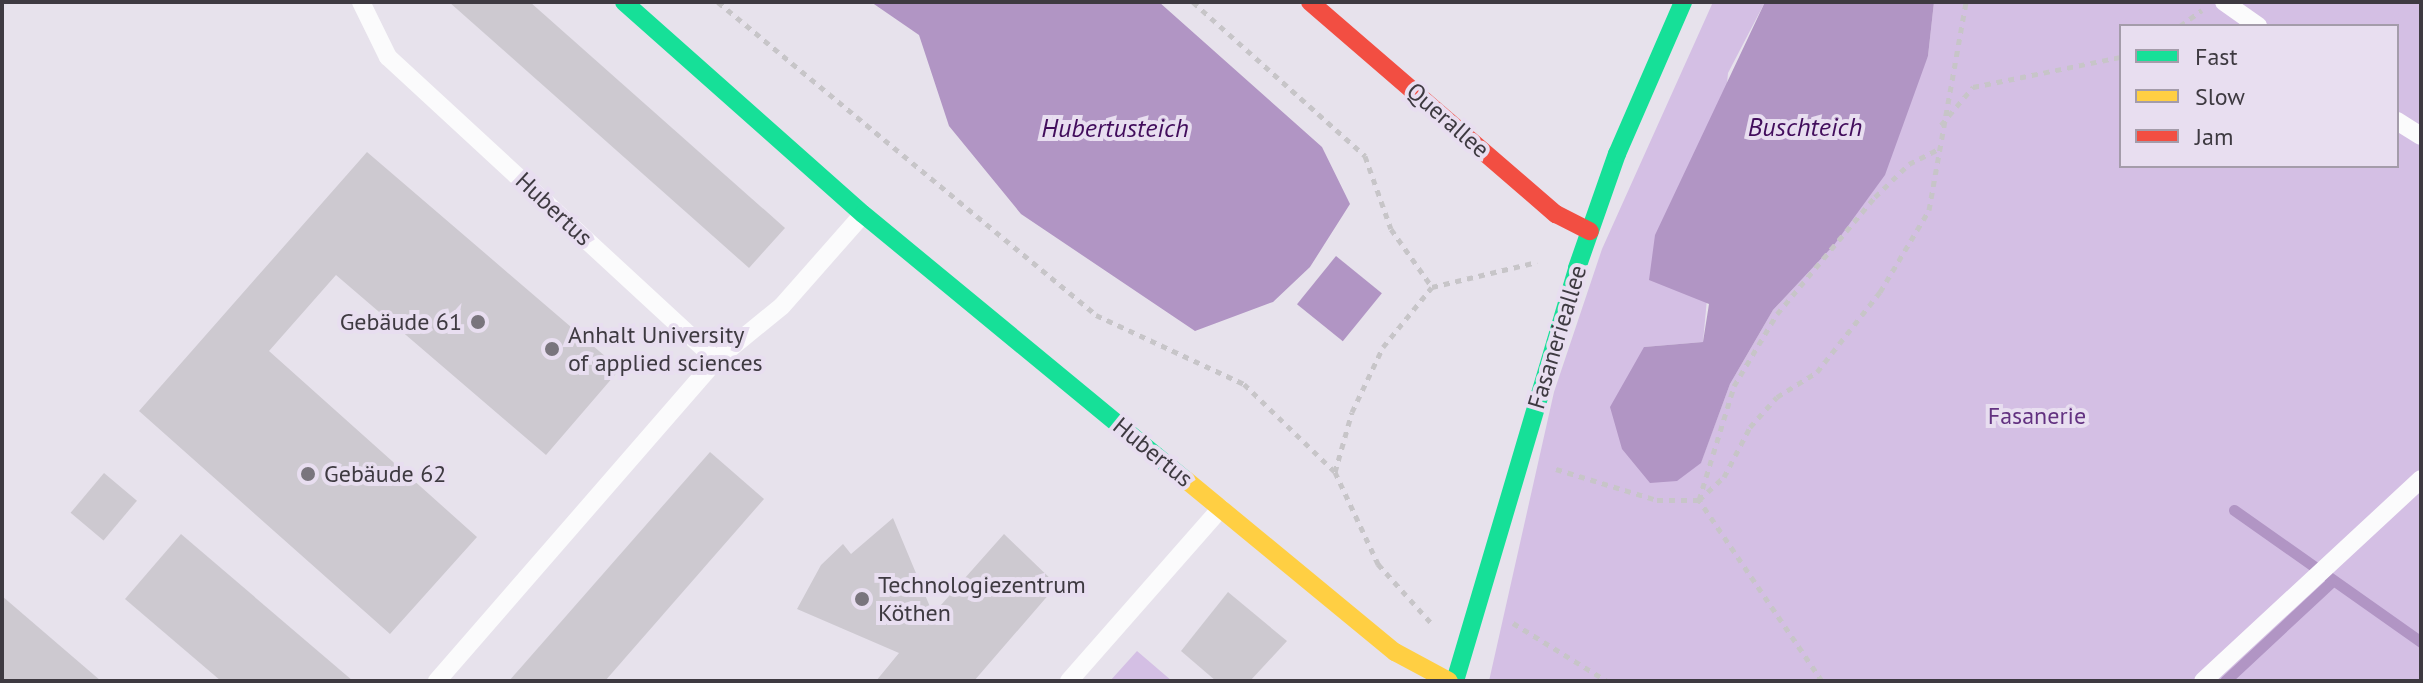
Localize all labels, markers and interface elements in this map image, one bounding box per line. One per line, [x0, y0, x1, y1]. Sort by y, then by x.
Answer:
legend [2119, 24, 2399, 168]
text: Fast [2195, 41, 2238, 72]
street label: Querallee [1401, 76, 1495, 164]
text: Slow [2195, 81, 2245, 112]
water label: Buschteich [1748, 111, 1862, 143]
water label: Hubertusteich [1041, 112, 1189, 144]
text: Jam [2195, 121, 2233, 152]
street label: Hubertus [510, 166, 598, 252]
street label: Fasanerieallee [1522, 262, 1592, 412]
place label: Gebäude 61 [340, 308, 462, 336]
marker: Gebäude 61 [469, 313, 487, 331]
place label: Anhalt University of applied sciences [568, 321, 763, 377]
marker: Anhalt University of applied sciences [543, 340, 561, 358]
park label: Fasanerie [1988, 402, 2086, 430]
street label: Hubertus [1107, 411, 1199, 493]
place label: Gebäude 62 [324, 460, 446, 488]
marker: Gebäude 62 [299, 465, 317, 483]
place label: Technologiezentrum Köthen [878, 571, 1086, 627]
marker: Technologiezentrum Köthen [853, 590, 871, 608]

